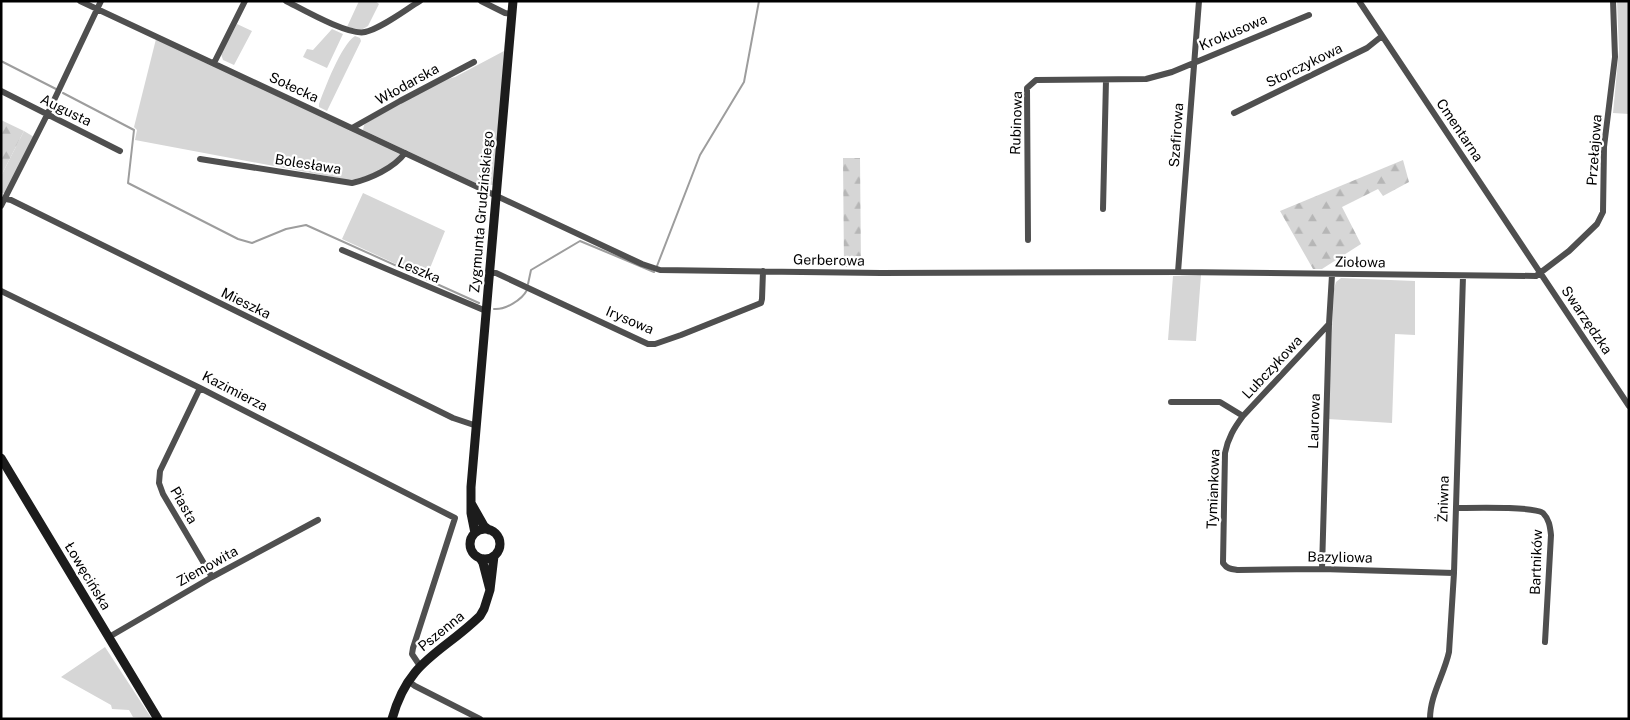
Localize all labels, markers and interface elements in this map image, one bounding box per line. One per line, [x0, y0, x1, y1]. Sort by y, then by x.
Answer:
street label: Krokusowa [1197, 11, 1269, 53]
street label: Storczykowa [1263, 40, 1345, 90]
street label: Włodarska [373, 60, 441, 108]
street label: Sołecka [267, 69, 321, 105]
street label: Augusta [38, 91, 94, 129]
street label: Rubinowa [1007, 91, 1025, 155]
street label: Cmentarna [1433, 96, 1487, 164]
street label: Szafirowa [1166, 102, 1186, 168]
street label: Przełajowa [1584, 114, 1604, 186]
street label: Zygmunta Grudzińskiego [466, 130, 496, 294]
street label: Bolesława [274, 151, 342, 177]
street label: Gerberowa [793, 251, 865, 269]
street label: Leszka [395, 254, 443, 286]
street label: Ziołowa [1334, 254, 1386, 270]
street label: Swarzędzka [1558, 283, 1616, 357]
street label: Mieszka [219, 284, 273, 322]
street label: Irysowa [604, 303, 656, 337]
street label: Lubczykowa [1239, 332, 1305, 402]
street label: Kazimierza [200, 368, 270, 414]
street label: Laurowa [1305, 393, 1323, 449]
street label: Tymiankowa [1204, 449, 1222, 529]
street label: Żniwna [1432, 475, 1452, 523]
street label: Piasta [167, 484, 201, 526]
street label: Bartników [1527, 529, 1545, 595]
street label: Łowęcińska [62, 539, 114, 613]
street label: Ziemowita [174, 543, 240, 589]
street label: Bazyliowa [1307, 548, 1373, 566]
street label: Pszenna [415, 608, 467, 654]

